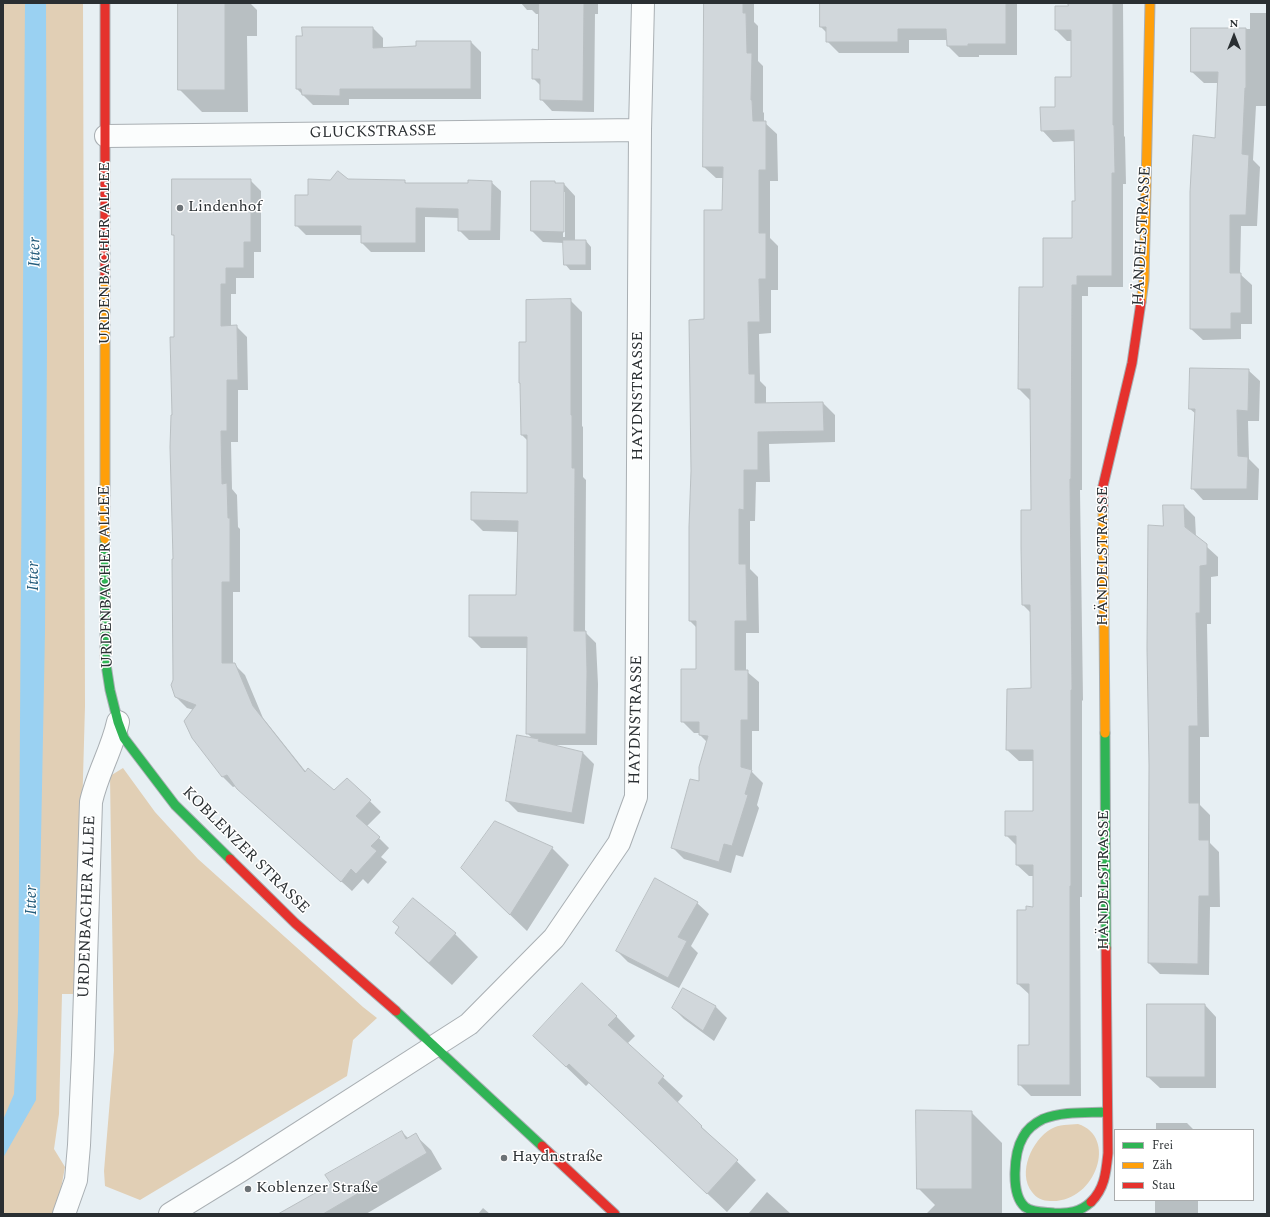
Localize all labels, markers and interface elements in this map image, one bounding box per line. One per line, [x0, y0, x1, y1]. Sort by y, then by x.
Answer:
text: N [1230, 15, 1238, 32]
north arrow [1214, 16, 1254, 56]
street label: GLUCKSTRASSE [309, 122, 437, 144]
street label: URDENBACHER ALLEE [96, 161, 116, 345]
street label: HÄNDELSTRASSE [1130, 166, 1156, 306]
place label: Lindenhof [188, 198, 262, 218]
marker: Lindenhof [175, 203, 185, 213]
water label: Itter [26, 237, 46, 267]
street label: HAYDNSTRASSE [629, 331, 649, 461]
street label: URDENBACHER ALLEE [96, 485, 118, 669]
street label: HÄNDELSTRASSE [1094, 486, 1114, 626]
water label: Itter [25, 561, 45, 591]
street label: HAYDNSTRASSE [626, 655, 648, 785]
street label: KOBLENZER STRASSE [177, 783, 313, 919]
street label: HÄNDELSTRASSE [1095, 810, 1115, 950]
street label: URDENBACHER ALLEE [75, 815, 101, 999]
water label: Itter [23, 885, 43, 915]
legend [1114, 1129, 1254, 1201]
text: Frei [1152, 1136, 1173, 1155]
place label: Haydnstraße [512, 1148, 603, 1168]
marker: Haydnstraße [499, 1153, 509, 1163]
text: Zäh [1152, 1156, 1173, 1175]
text: Stau [1152, 1176, 1175, 1195]
place label: Koblenzer Straße [256, 1179, 378, 1199]
marker: Koblenzer Straße [243, 1184, 253, 1194]

